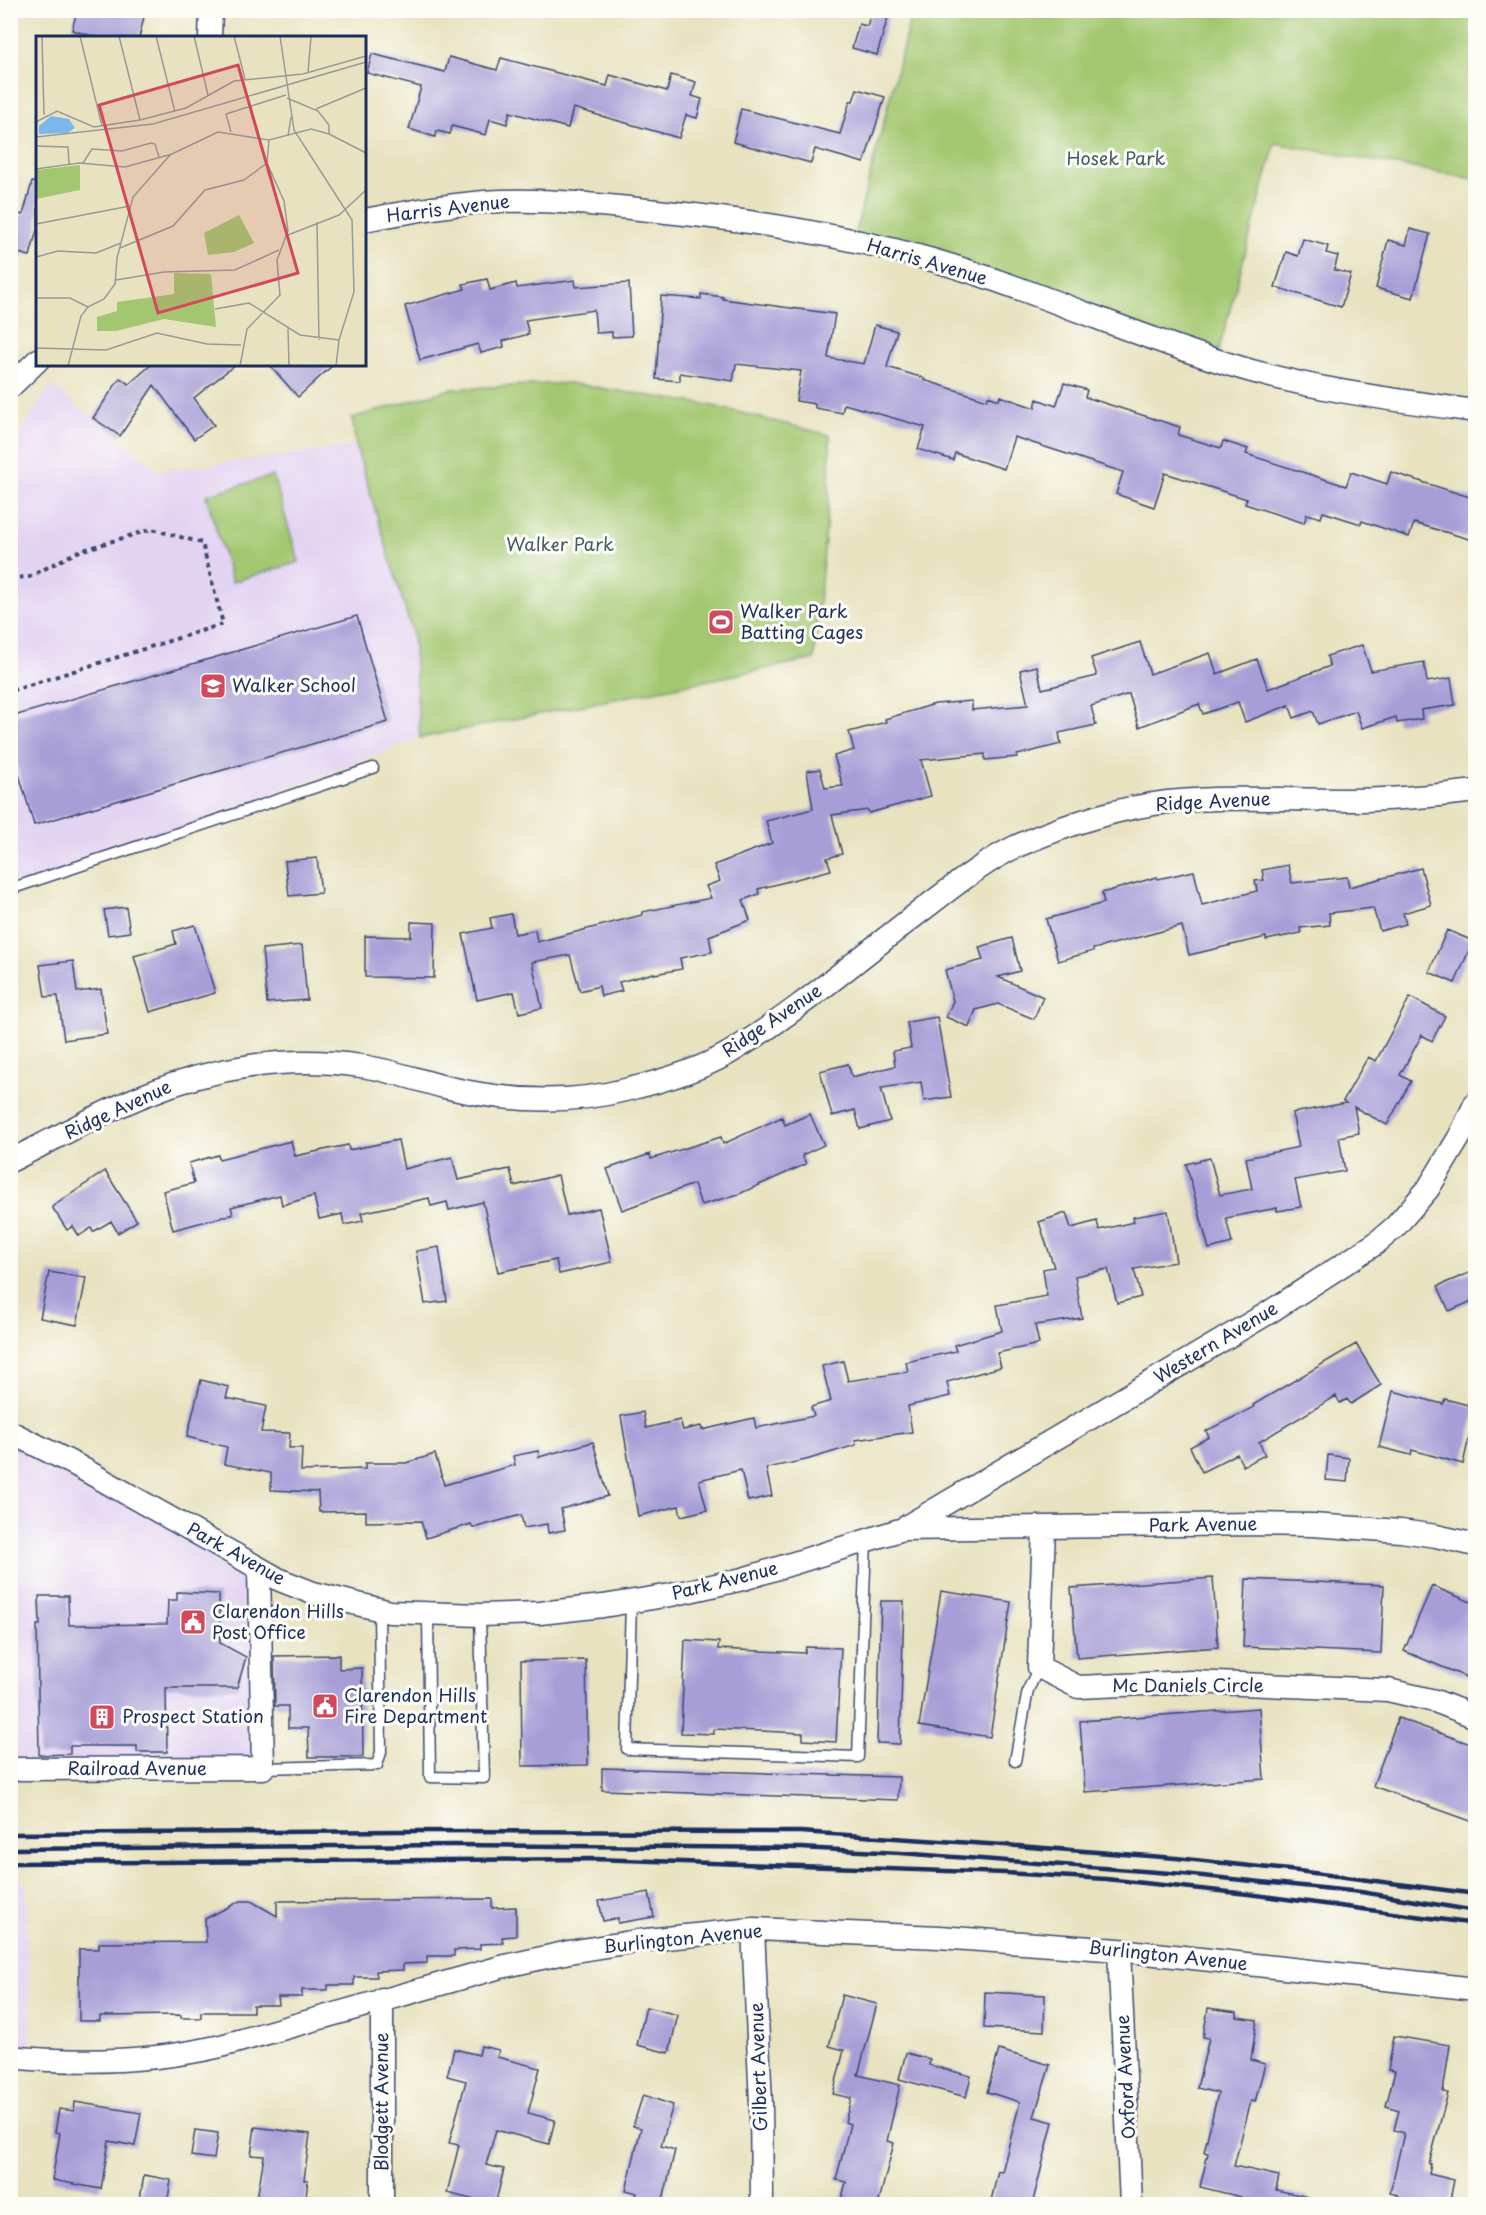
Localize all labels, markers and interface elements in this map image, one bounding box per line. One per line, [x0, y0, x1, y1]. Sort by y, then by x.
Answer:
inset map [36, 36, 366, 366]
park label: Hosek Park [1066, 144, 1166, 171]
street label: Harris Avenue [385, 187, 511, 228]
street label: Harris Avenue [864, 230, 991, 291]
park label: Walker Park [506, 530, 614, 557]
place label: Walker Park Batting Cages [740, 597, 863, 645]
sports icon: Walker Park Batting Cages [706, 607, 736, 637]
school or university icon: Walker School [198, 671, 228, 701]
place label: Walker School [232, 671, 356, 698]
street label: Ridge Avenue [1155, 784, 1271, 817]
street label: Ridge Avenue [716, 976, 827, 1063]
street label: Ridge Avenue [60, 1072, 175, 1145]
street label: Western Avenue [1148, 1294, 1282, 1389]
street label: Park Avenue [1148, 1509, 1258, 1538]
street label: Park Avenue [183, 1515, 291, 1591]
street label: Park Avenue [669, 1553, 781, 1606]
place label: Clarendon Hills Post Office [212, 1597, 344, 1645]
public building icon: Clarendon Hills Post Office [178, 1607, 208, 1637]
street label: Mc Daniels Circle [1112, 1671, 1264, 1698]
place label: Clarendon Hills Fire Department [344, 1681, 487, 1729]
public building icon: Clarendon Hills Fire Department [310, 1691, 340, 1721]
building icon: Prospect Station [87, 1702, 117, 1732]
place label: Prospect Station [122, 1702, 264, 1729]
street label: Railroad Avenue [67, 1754, 207, 1781]
street label: Burlington Avenue [602, 1916, 764, 1959]
street label: Burlington Avenue [1087, 1933, 1249, 1976]
street label: Gilbert Avenue [742, 2002, 773, 2132]
street label: Oxford Avenue [1108, 2014, 1141, 2140]
street label: Blodgett Avenue [367, 2032, 394, 2172]

